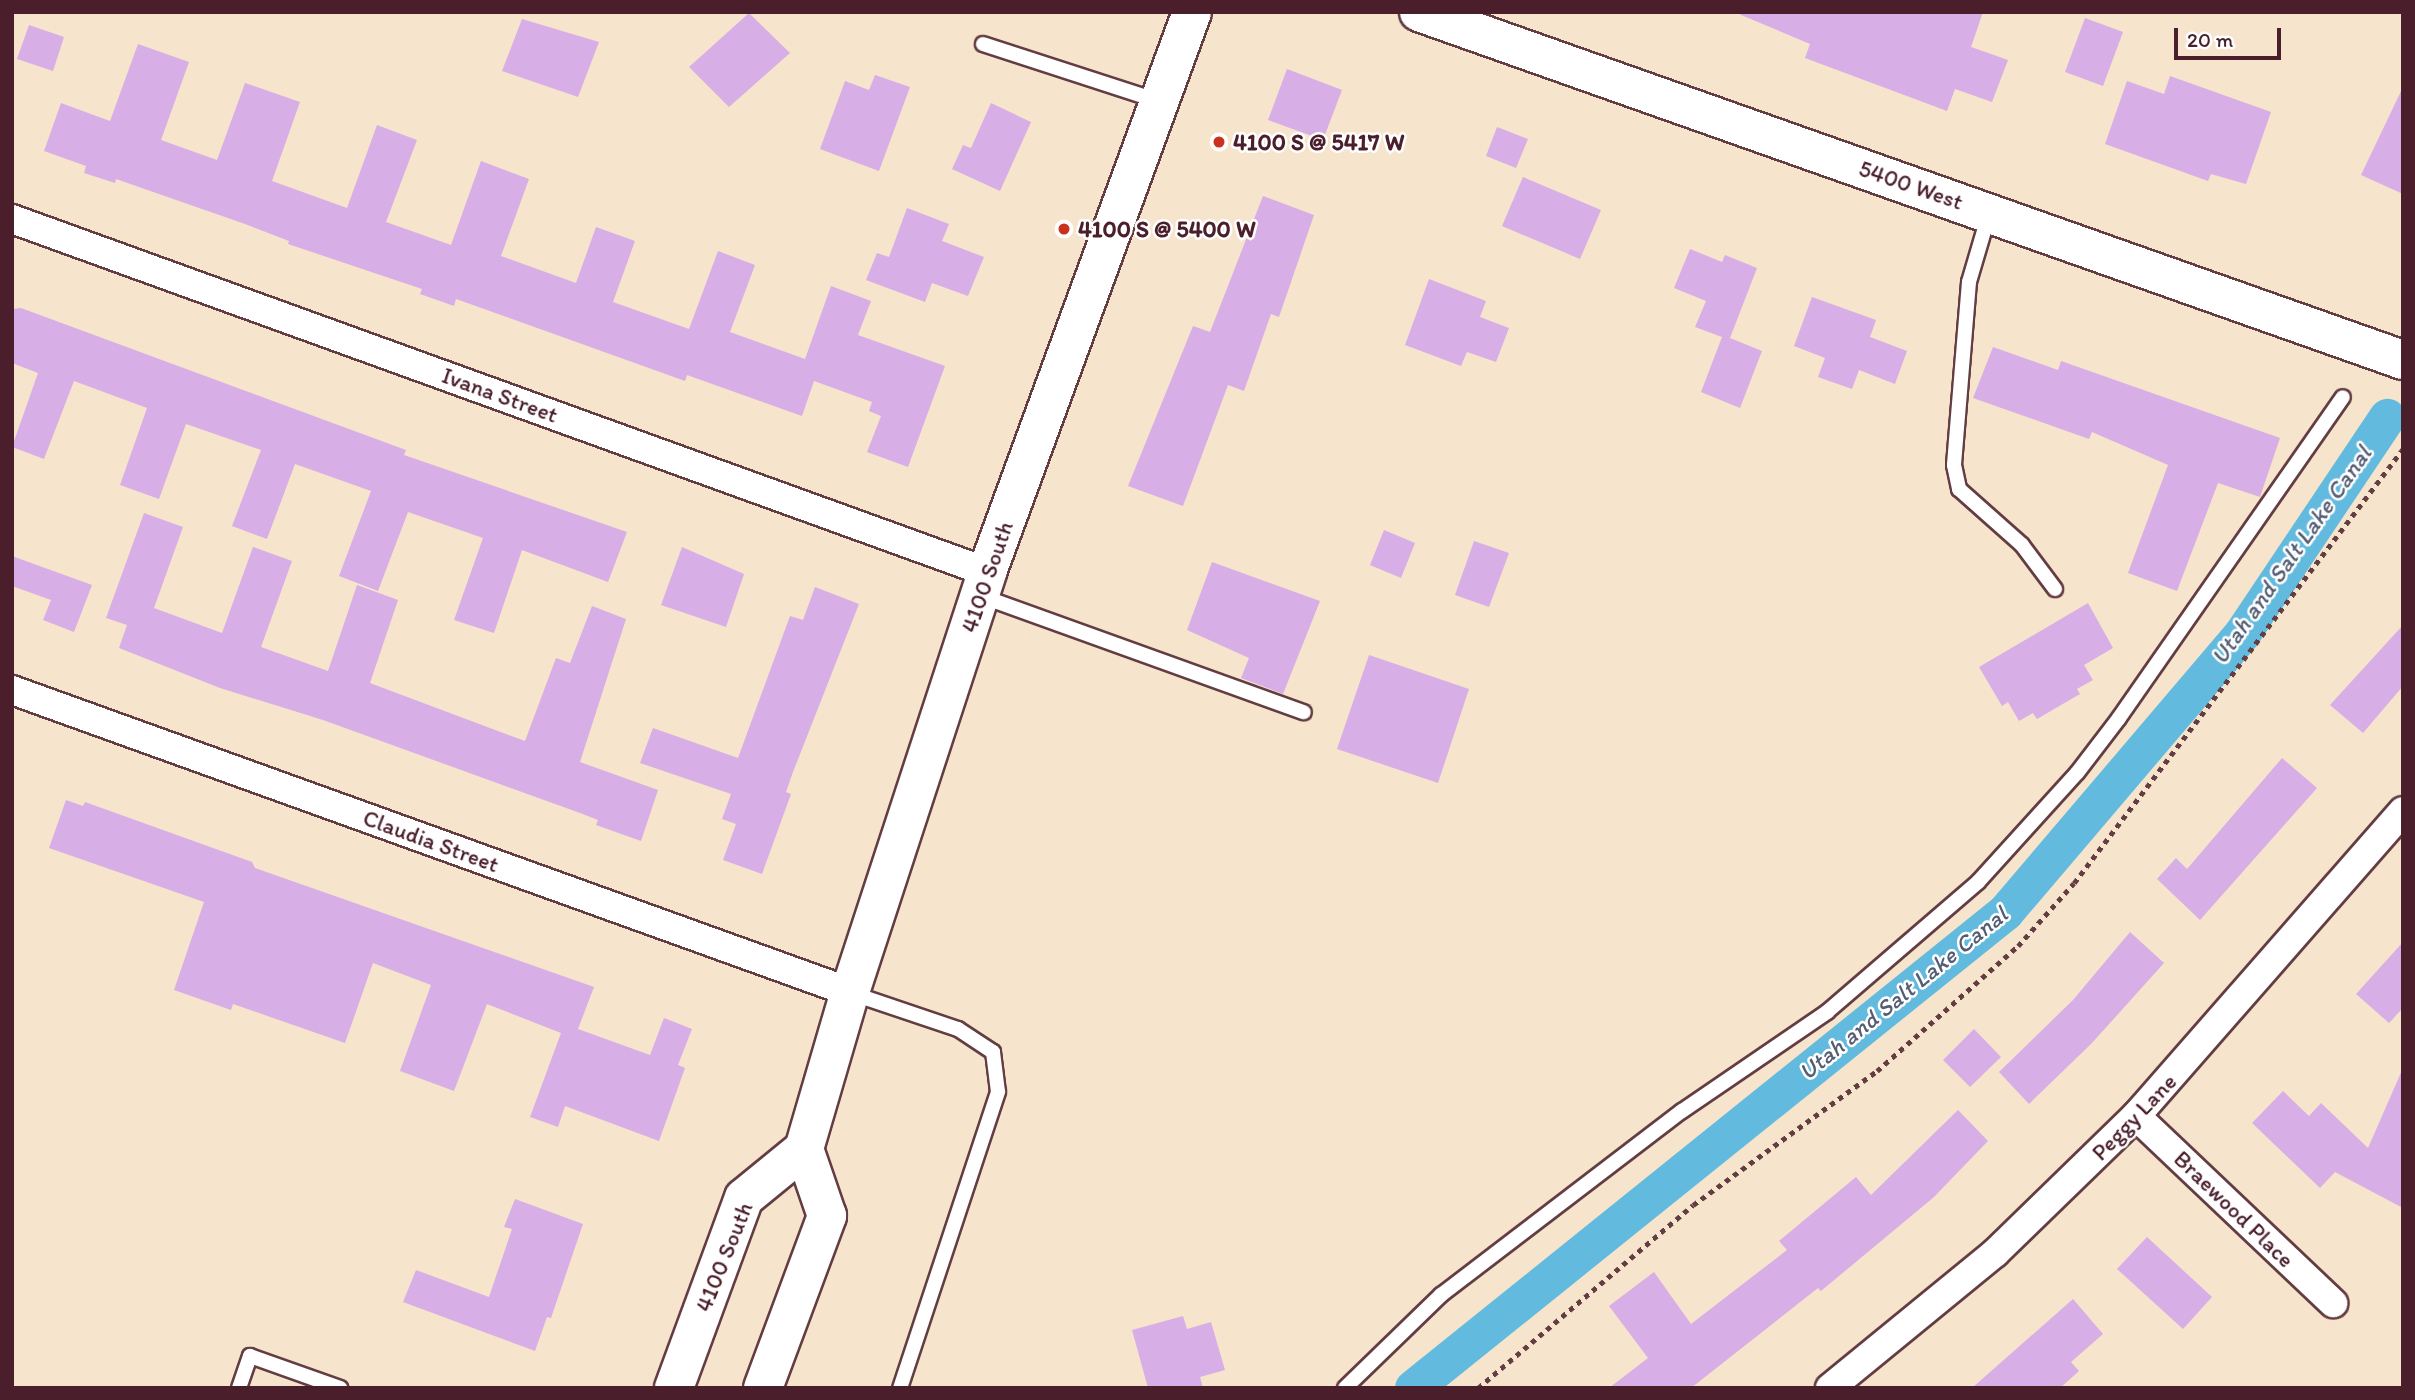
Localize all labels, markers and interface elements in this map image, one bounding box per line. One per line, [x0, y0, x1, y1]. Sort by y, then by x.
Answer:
scale bar [2177, 14, 2284, 58]
text: 20 m [2187, 27, 2233, 52]
place label: 4100 S @ 5417 W [1233, 128, 1404, 156]
marker: 4100 S @ 5417 W [1211, 134, 1227, 150]
street label: 5400 West [1855, 154, 1967, 216]
place label: 4100 S @ 5400 W [1078, 215, 1256, 243]
marker: 4100 S @ 5400 W [1056, 221, 1072, 237]
street label: Ivana Street [439, 361, 561, 429]
water label: Utah and Salt Lake Canal [2204, 440, 2378, 670]
street label: 4100 South [955, 518, 1019, 636]
street label: Claudia Street [360, 804, 502, 878]
water label: Utah and Salt Lake Canal [1793, 900, 2013, 1086]
street label: Peggy Lane [2086, 1068, 2182, 1166]
street label: Braewood Place [2168, 1145, 2300, 1273]
street label: 4100 South [690, 1198, 758, 1316]

